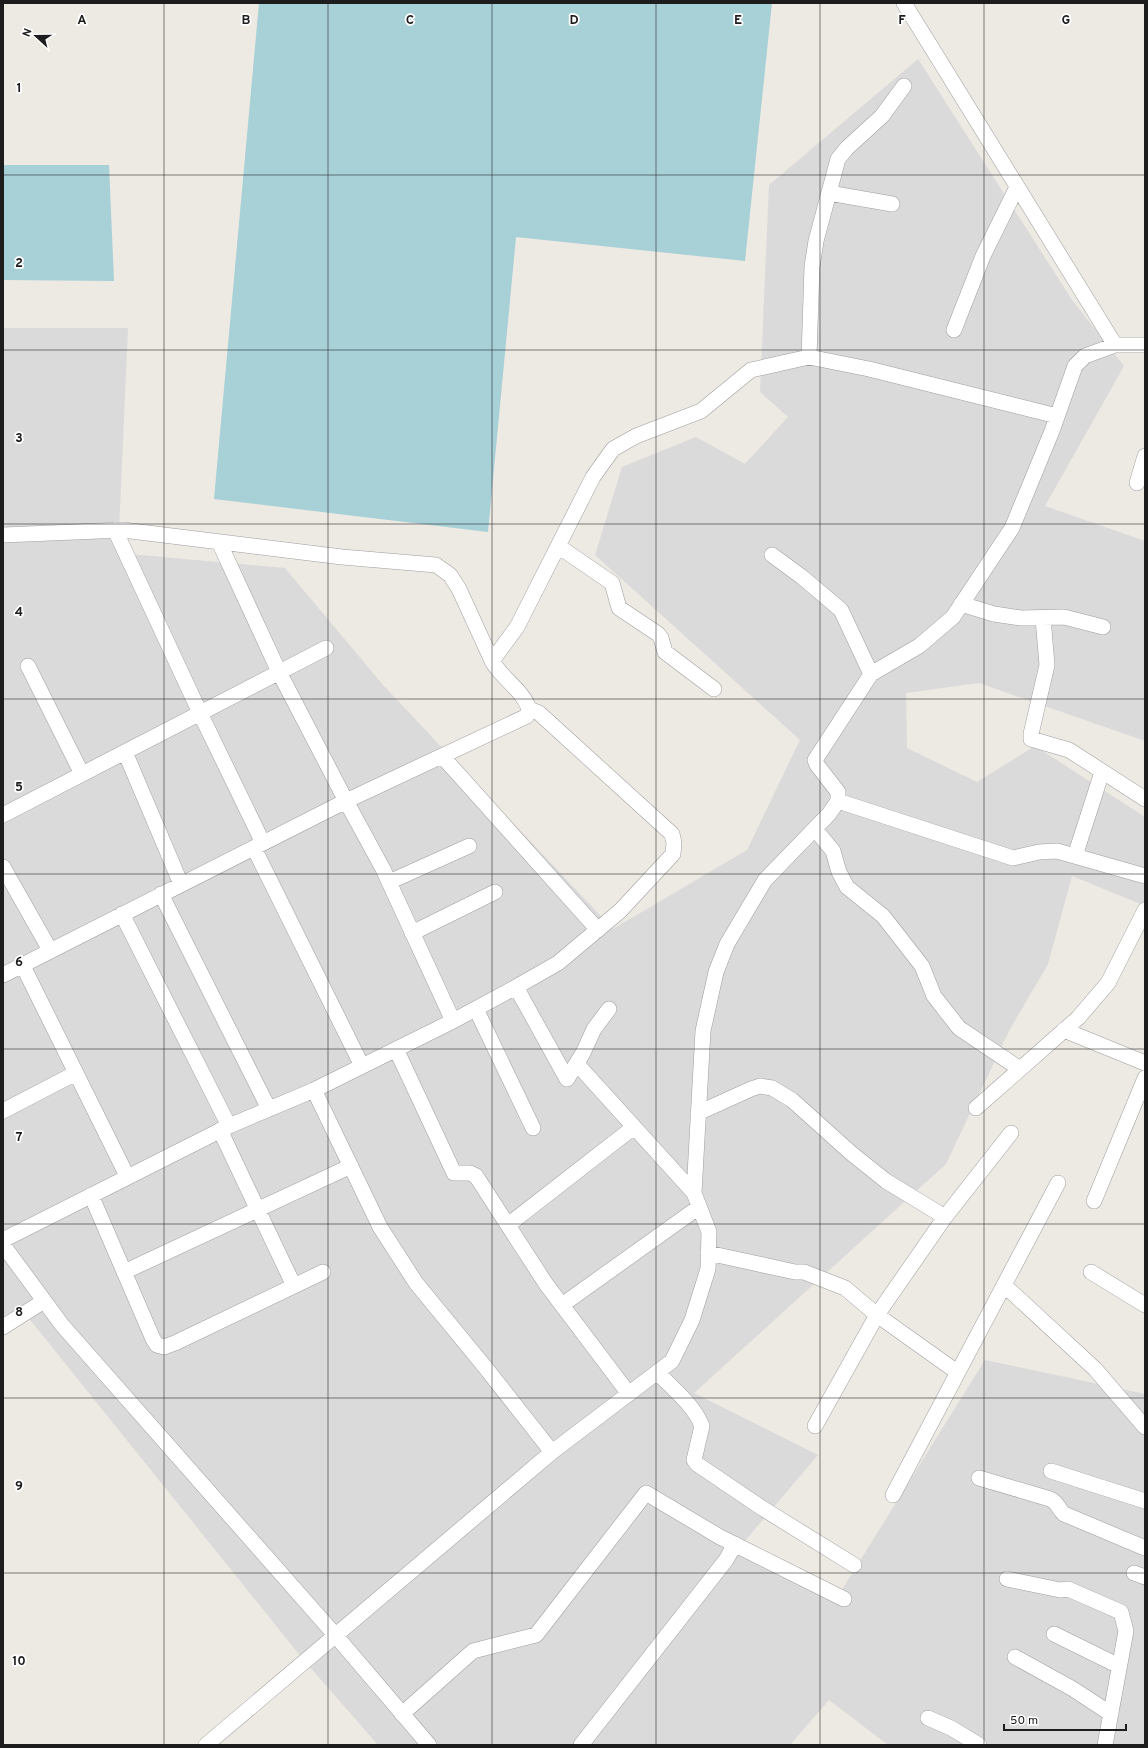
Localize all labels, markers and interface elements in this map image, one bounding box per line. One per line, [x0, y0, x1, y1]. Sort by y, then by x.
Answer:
text: A [77, 13, 87, 29]
text: B [242, 13, 251, 29]
text: C [406, 13, 414, 29]
text: D [569, 13, 579, 29]
text: E [734, 13, 742, 29]
text: F [898, 13, 906, 29]
text: G [1062, 13, 1071, 29]
north arrow [16, 16, 56, 56]
text: N [20, 27, 36, 39]
text: 1 [16, 81, 22, 97]
text: 2 [15, 256, 23, 272]
text: 3 [15, 431, 23, 447]
text: 4 [15, 605, 23, 621]
text: 5 [15, 780, 23, 796]
text: 6 [15, 955, 23, 971]
text: 7 [16, 1130, 23, 1146]
text: 8 [15, 1305, 23, 1321]
text: 9 [15, 1479, 23, 1495]
text: 10 [12, 1654, 26, 1670]
scale bar [1004, 1706, 1126, 1732]
text: 50 m [1010, 1713, 1038, 1729]

